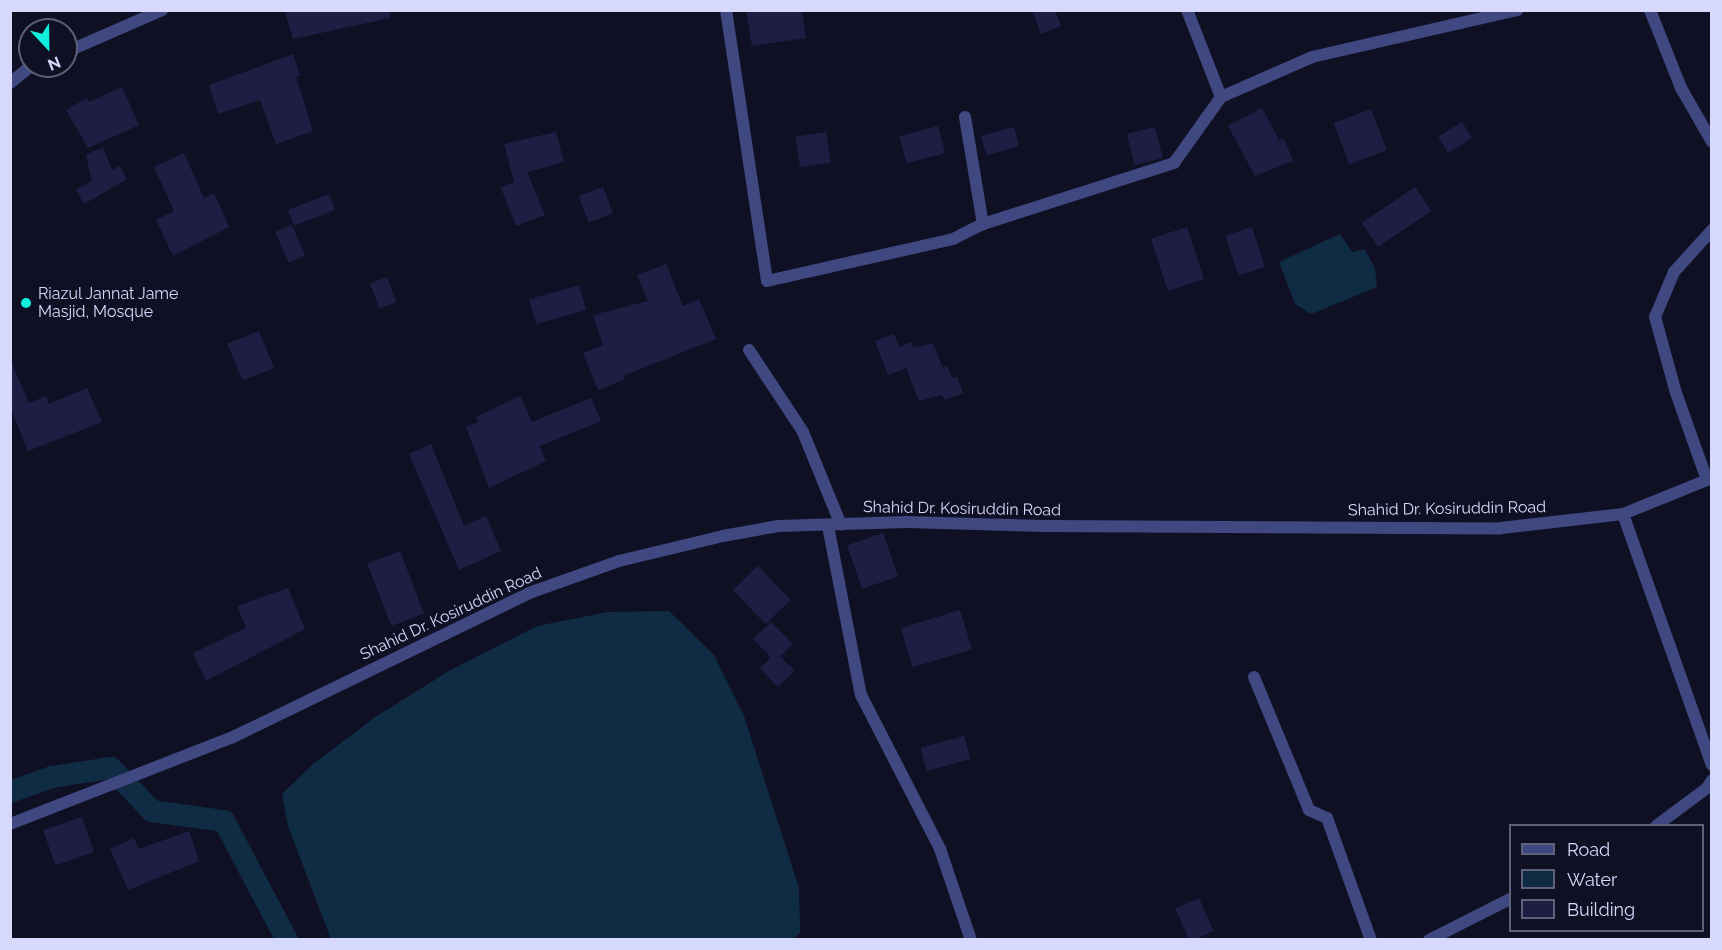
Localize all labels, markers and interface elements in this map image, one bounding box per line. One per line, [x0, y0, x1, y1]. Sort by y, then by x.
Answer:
north arrow [18, 18, 78, 78]
text: N [45, 52, 63, 74]
place label: Riazul Jannat Jame Masjid, Mosque [38, 284, 180, 322]
marker: Riazul Jannat Jame Masjid, Mosque [19, 296, 33, 310]
street label: Shahid Dr. Kosiruddin Road [863, 498, 1061, 520]
street label: Shahid Dr. Kosiruddin Road [1348, 498, 1546, 520]
street label: Shahid Dr. Kosiruddin Road [357, 563, 545, 665]
legend [1509, 824, 1704, 932]
text: Road [1567, 839, 1610, 860]
text: Water [1567, 869, 1617, 890]
text: Building [1567, 899, 1635, 920]

